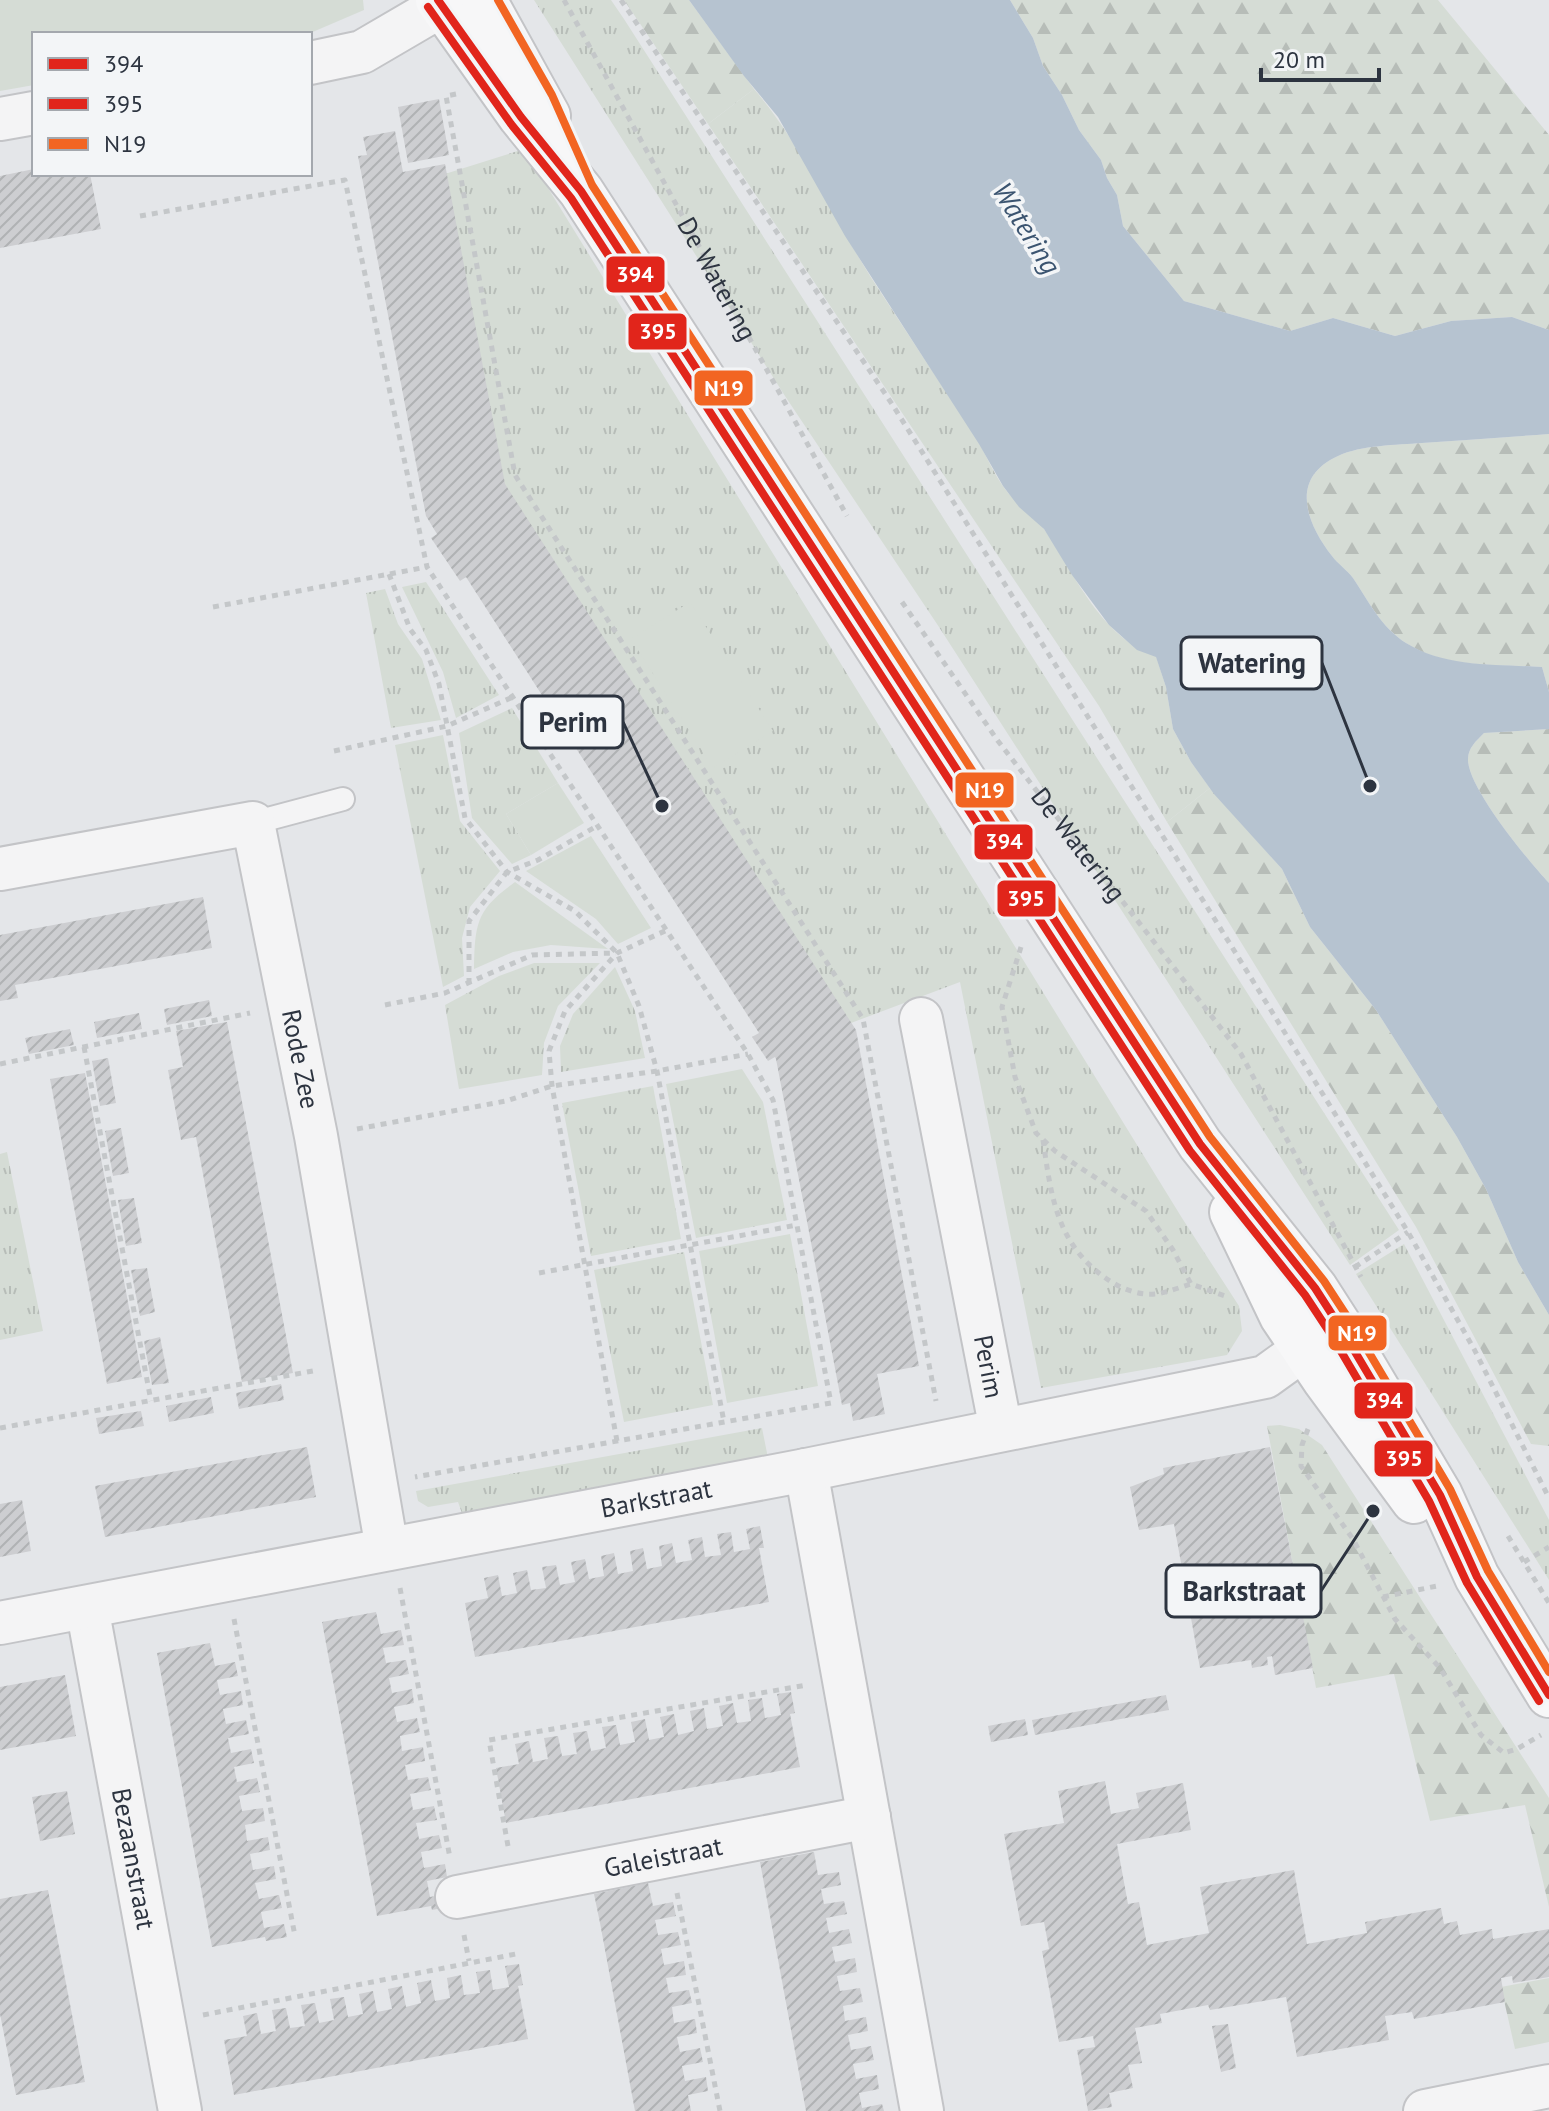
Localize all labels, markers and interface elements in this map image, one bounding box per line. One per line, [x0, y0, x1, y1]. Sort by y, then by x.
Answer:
legend [32, 32, 312, 176]
scale bar [1261, 32, 1379, 82]
text: 20 m [1273, 44, 1325, 75]
text: 394 [104, 48, 143, 79]
text: 395 [104, 88, 143, 119]
text: N19 [104, 128, 146, 159]
water label: Watering [985, 175, 1070, 281]
street label: De Watering [670, 211, 764, 346]
line badge: 394 [605, 255, 666, 294]
text: 394 [616, 260, 654, 288]
line badge: 395 [627, 312, 688, 351]
text: 395 [639, 317, 677, 345]
line badge: N19 [693, 369, 754, 407]
text: N19 [704, 374, 744, 402]
callout: Watering [1181, 637, 1322, 689]
text: Watering [1198, 644, 1306, 681]
callout: Perim [522, 696, 623, 748]
text: Perim [538, 703, 608, 740]
line badge: N19 [954, 771, 1015, 809]
text: N19 [965, 776, 1005, 804]
street label: De Watering [1024, 780, 1133, 908]
line badge: 394 [973, 823, 1034, 861]
text: 394 [985, 827, 1023, 855]
line badge: 395 [996, 879, 1057, 918]
text: 395 [1007, 884, 1045, 912]
street label: Rode Zee [275, 1006, 327, 1112]
line badge: N19 [1327, 1314, 1388, 1352]
text: N19 [1337, 1319, 1377, 1347]
street label: Perim [967, 1332, 1011, 1401]
line badge: 394 [1353, 1381, 1414, 1420]
text: 394 [1365, 1386, 1403, 1414]
line badge: 395 [1373, 1439, 1434, 1478]
text: 395 [1385, 1444, 1423, 1472]
street label: Barkstraat [598, 1471, 715, 1525]
callout: Barkstraat [1166, 1565, 1321, 1617]
text: Barkstraat [1183, 1572, 1306, 1609]
street label: Bezaanstraat [105, 1785, 163, 1932]
street label: Galeistraat [601, 1829, 725, 1884]

